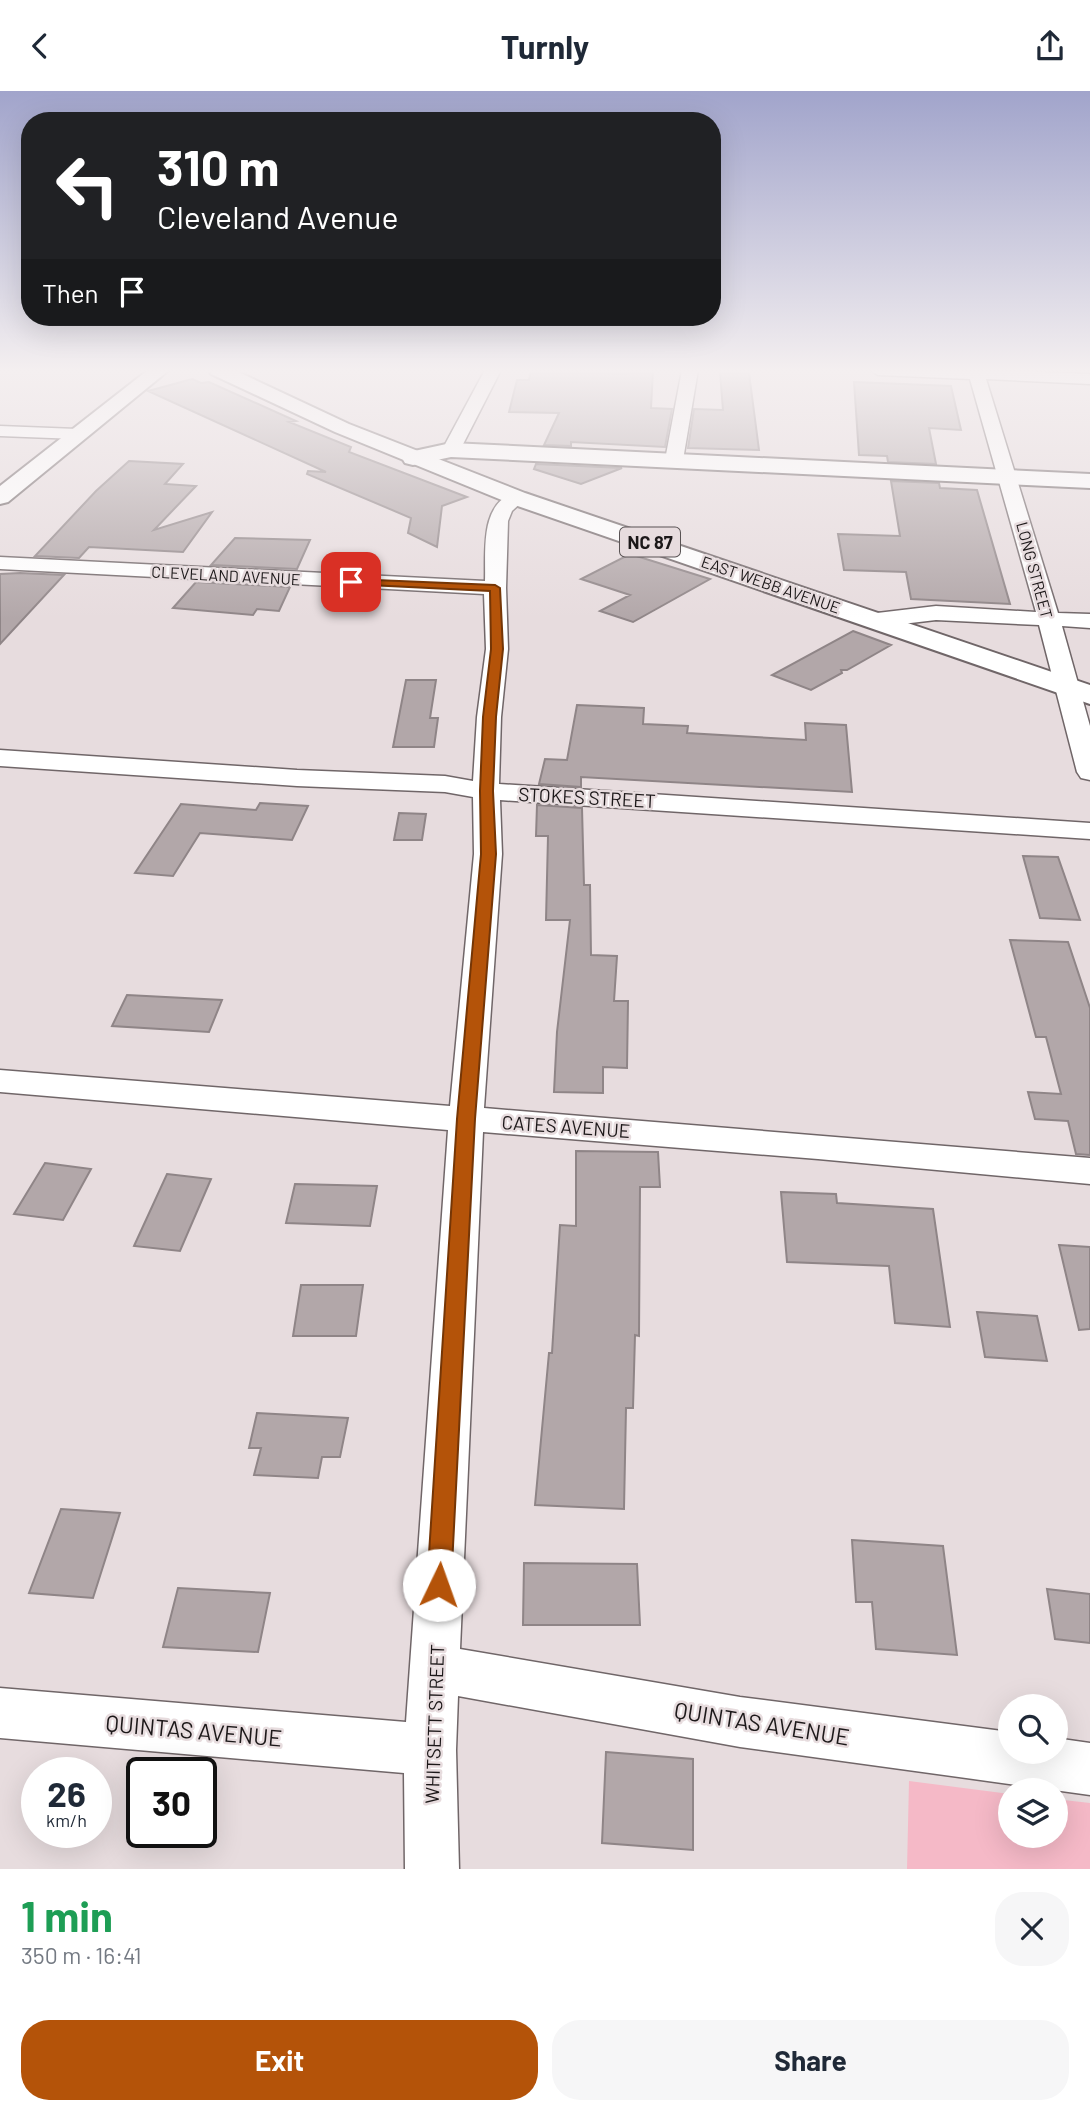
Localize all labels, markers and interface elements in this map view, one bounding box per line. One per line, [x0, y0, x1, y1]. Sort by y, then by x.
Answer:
icon: back [21, 27, 59, 65]
text: Turnly [501, 27, 589, 65]
icon: share [1031, 27, 1069, 65]
text: 310 m [157, 137, 279, 196]
icon: left [42, 140, 133, 231]
text: Cleveland Avenue [157, 197, 398, 235]
icon: arrive [113, 273, 151, 311]
text: Then [42, 277, 99, 308]
street label: LONG STREET [1013, 520, 1057, 620]
road number: NC 87 [620, 527, 680, 557]
street label: EAST WEBB AVENUE [699, 551, 843, 617]
pin [321, 552, 381, 612]
street label: CLEVELAND AVENUE [151, 562, 301, 588]
icon: arrive [332, 563, 370, 601]
street label: STOKES STREET [518, 782, 656, 812]
street label: CATES AVENUE [501, 1110, 631, 1142]
position arrow [402, 1548, 476, 1622]
street label: WHITSETT STREET [420, 1644, 448, 1804]
map controls [998, 1694, 1068, 1848]
button: search [998, 1694, 1068, 1764]
street label: QUINTAS AVENUE [672, 1695, 852, 1751]
street label: QUINTAS AVENUE [105, 1708, 283, 1752]
speed limit sign: 30 [126, 1757, 217, 1848]
text: 26 [47, 1772, 86, 1814]
button: layers [998, 1778, 1068, 1848]
text: km/h [46, 1809, 87, 1831]
text: 1 min [21, 1890, 113, 1940]
button: close [995, 1892, 1069, 1966]
text: 350 m · 16:41 [21, 1941, 142, 1969]
button: Exit [21, 2020, 538, 2100]
button: Share [552, 2020, 1069, 2100]

